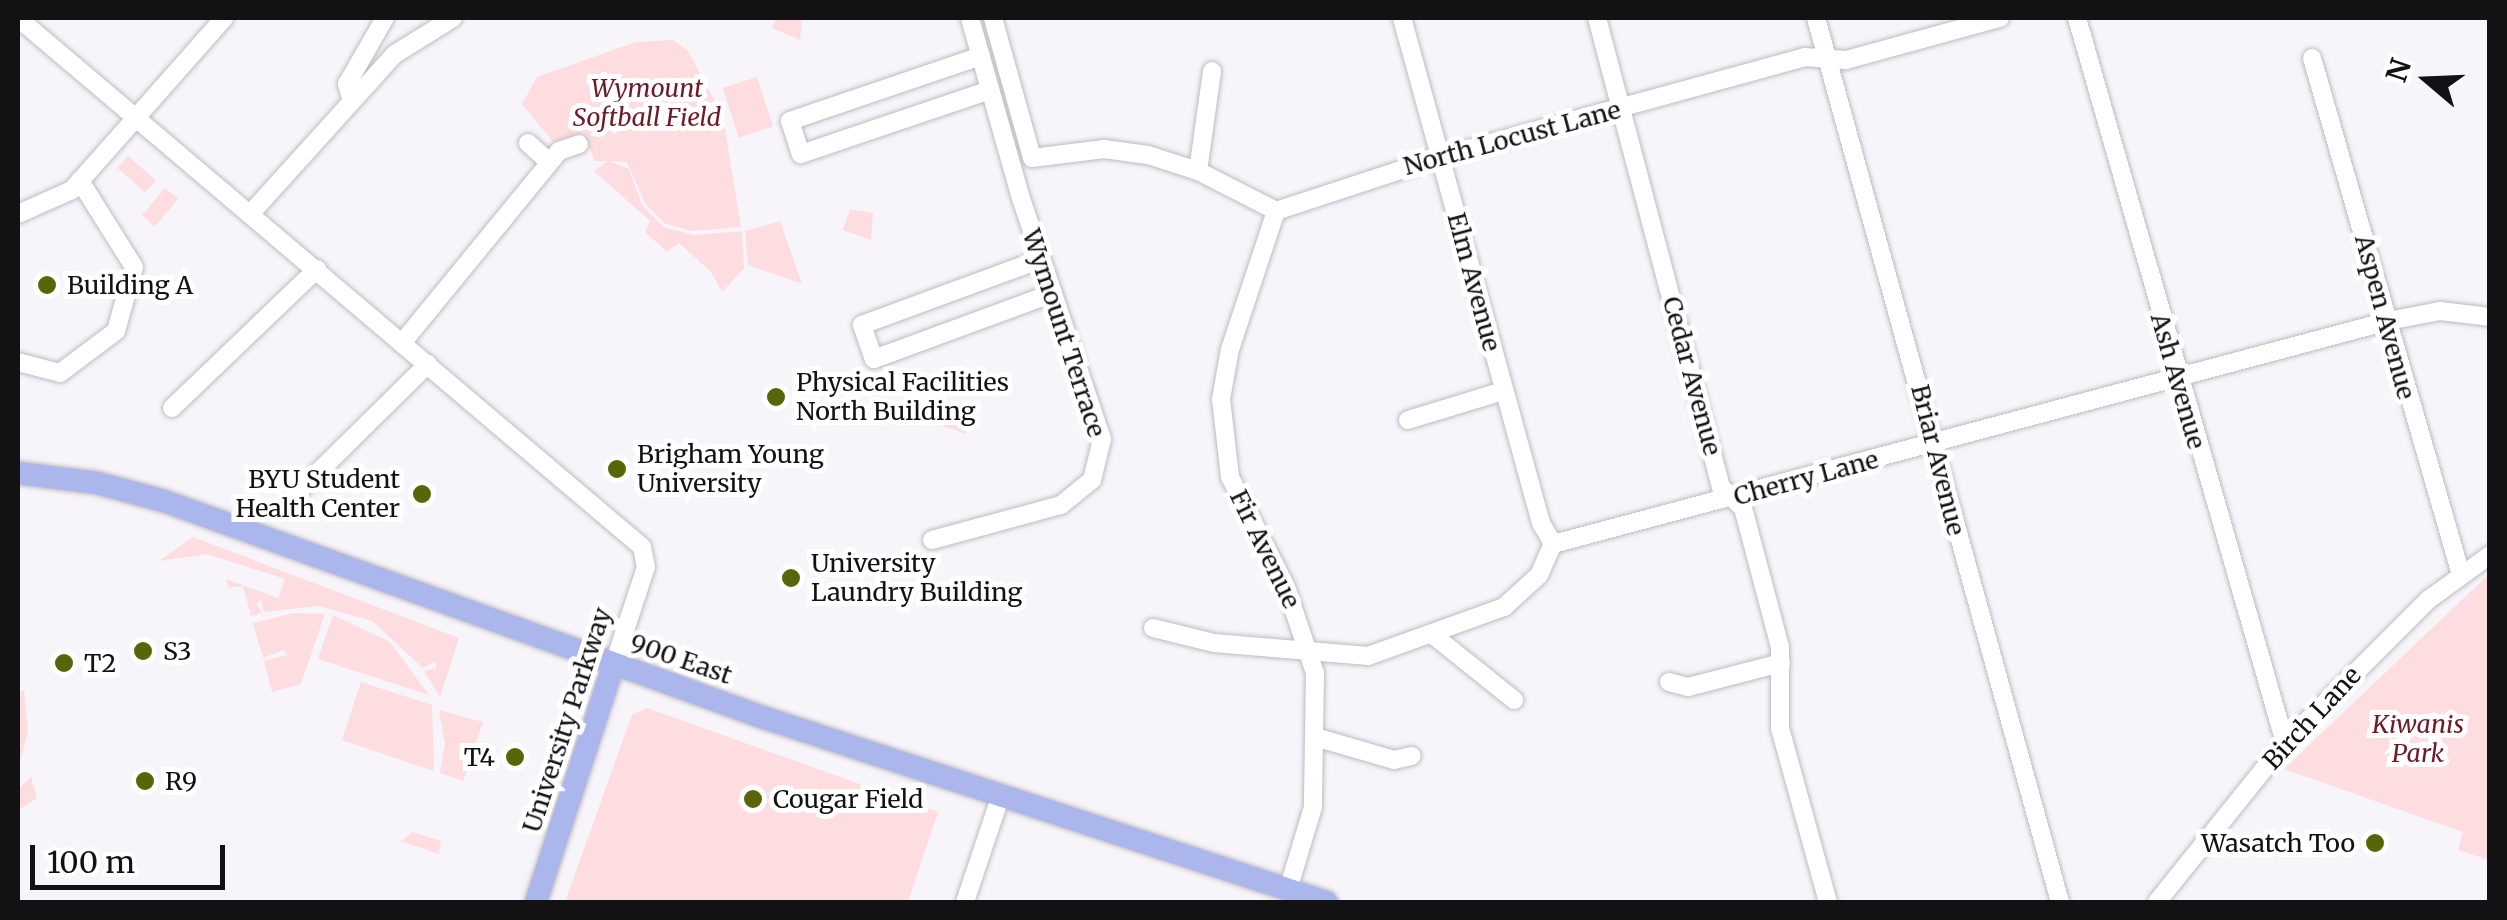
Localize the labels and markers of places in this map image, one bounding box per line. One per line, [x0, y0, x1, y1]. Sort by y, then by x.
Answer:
place label: Building A [67, 270, 193, 300]
marker: Building A [36, 274, 58, 296]
place label: Physical Facilities North Building [796, 368, 1009, 427]
marker: Physical Facilities North Building [765, 386, 787, 408]
place label: Brigham Young University [637, 440, 824, 499]
marker: Brigham Young University [606, 458, 628, 480]
place label: BYU Student Health Center [236, 465, 400, 524]
marker: BYU Student Health Center [409, 481, 435, 507]
place label: University Laundry Building [811, 549, 1022, 608]
marker: University Laundry Building [780, 567, 802, 589]
place label: S3 [163, 636, 192, 666]
marker: S3 [132, 640, 154, 662]
place label: T2 [84, 648, 116, 678]
marker: T2 [53, 652, 75, 674]
place label: T4 [464, 742, 495, 772]
marker: T4 [504, 746, 526, 768]
place label: R9 [165, 766, 197, 796]
marker: R9 [134, 770, 156, 792]
place label: Cougar Field [773, 784, 923, 814]
marker: Cougar Field [742, 788, 764, 810]
place label: Wasatch Too [2201, 828, 2355, 858]
marker: Wasatch Too [2364, 832, 2386, 854]

